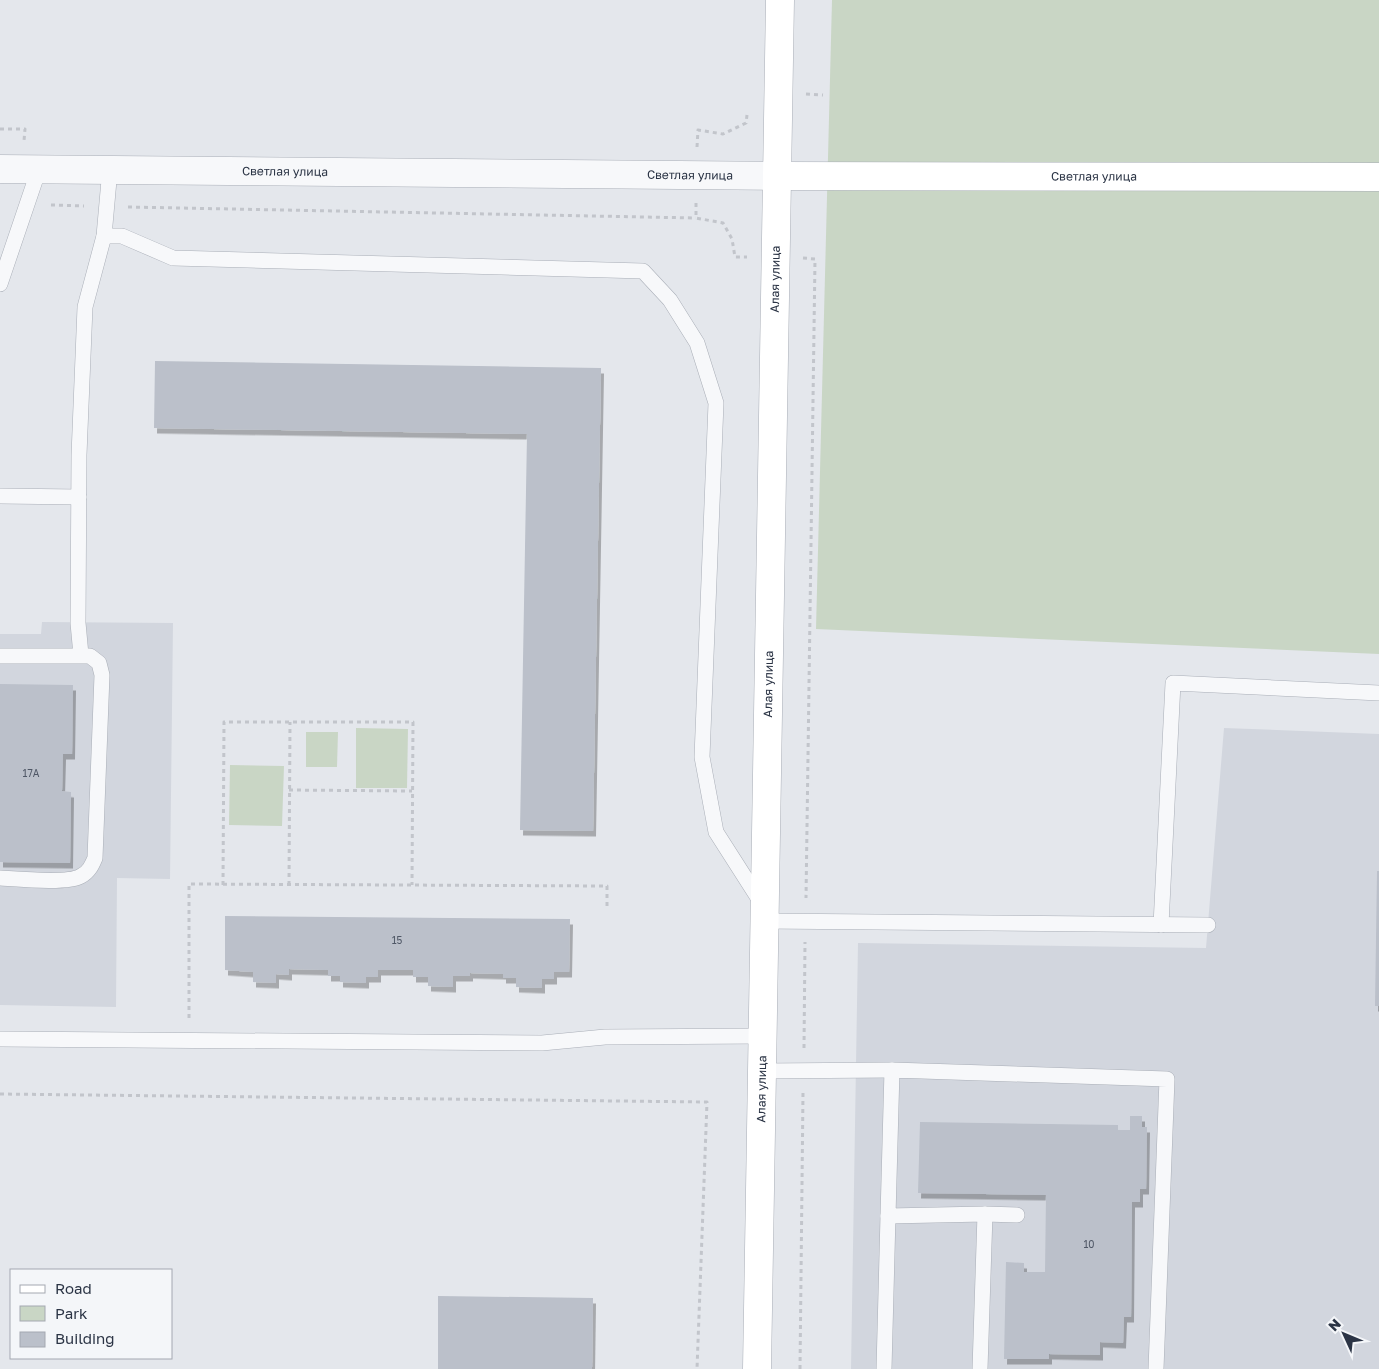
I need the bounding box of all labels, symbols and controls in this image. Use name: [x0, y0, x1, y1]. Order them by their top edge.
street label: Светлая улица: [242, 163, 328, 179]
street label: Светлая улица: [647, 167, 733, 183]
street label: Светлая улица: [1051, 168, 1137, 184]
street label: Алая улица: [767, 245, 783, 313]
street label: Алая улица: [760, 650, 776, 718]
house number: 17А: [23, 767, 40, 779]
house number: 15: [392, 934, 403, 946]
street label: Алая улица: [753, 1055, 769, 1123]
house number: 10: [1083, 1238, 1095, 1250]
legend: [10, 1269, 172, 1359]
text: Road: [55, 1279, 92, 1297]
text: Park: [55, 1304, 88, 1322]
north arrow: [1319, 1309, 1369, 1359]
text: N: [1324, 1315, 1344, 1334]
text: Building: [55, 1329, 115, 1347]

